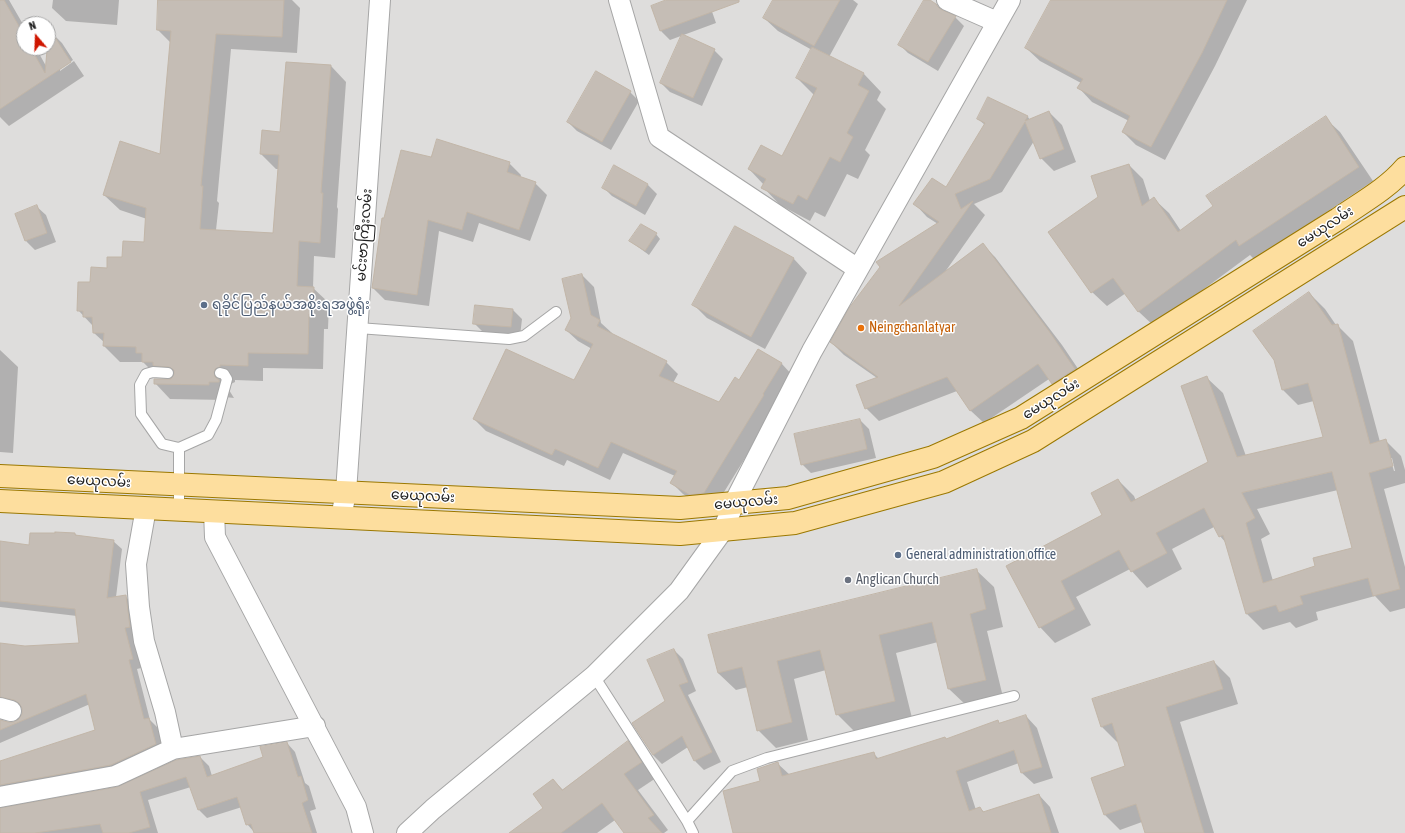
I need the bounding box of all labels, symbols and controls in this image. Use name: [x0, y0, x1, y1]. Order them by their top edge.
north arrow: [16, 16, 56, 56]
text: N: [27, 19, 37, 32]
street label: မင်းဗာကြီးလမ်း: [352, 188, 376, 282]
street label: မေယုလမ်း: [1294, 203, 1356, 251]
place label: ရခိုင်ပြည်နယ်အစိုးရအဖွဲ့ရုံး: [212, 297, 370, 313]
marker: ရခိုင်ပြည်နယ်အစိုးရအဖွဲ့ရုံး: [199, 300, 209, 310]
place label: Neingchanlatyar: [869, 320, 955, 336]
marker: Neingchanlatyar: [856, 323, 866, 333]
street label: မေယုလမ်း: [1019, 375, 1083, 423]
street label: မေယုလမ်း: [67, 471, 131, 491]
street label: မေယုလမ်း: [391, 486, 455, 506]
street label: မေယုလမ်း: [713, 491, 779, 513]
place label: General administration office: [906, 547, 1056, 563]
marker: General administration office: [893, 550, 903, 560]
place label: Anglican Church: [856, 572, 939, 588]
marker: Anglican Church: [843, 575, 853, 585]

